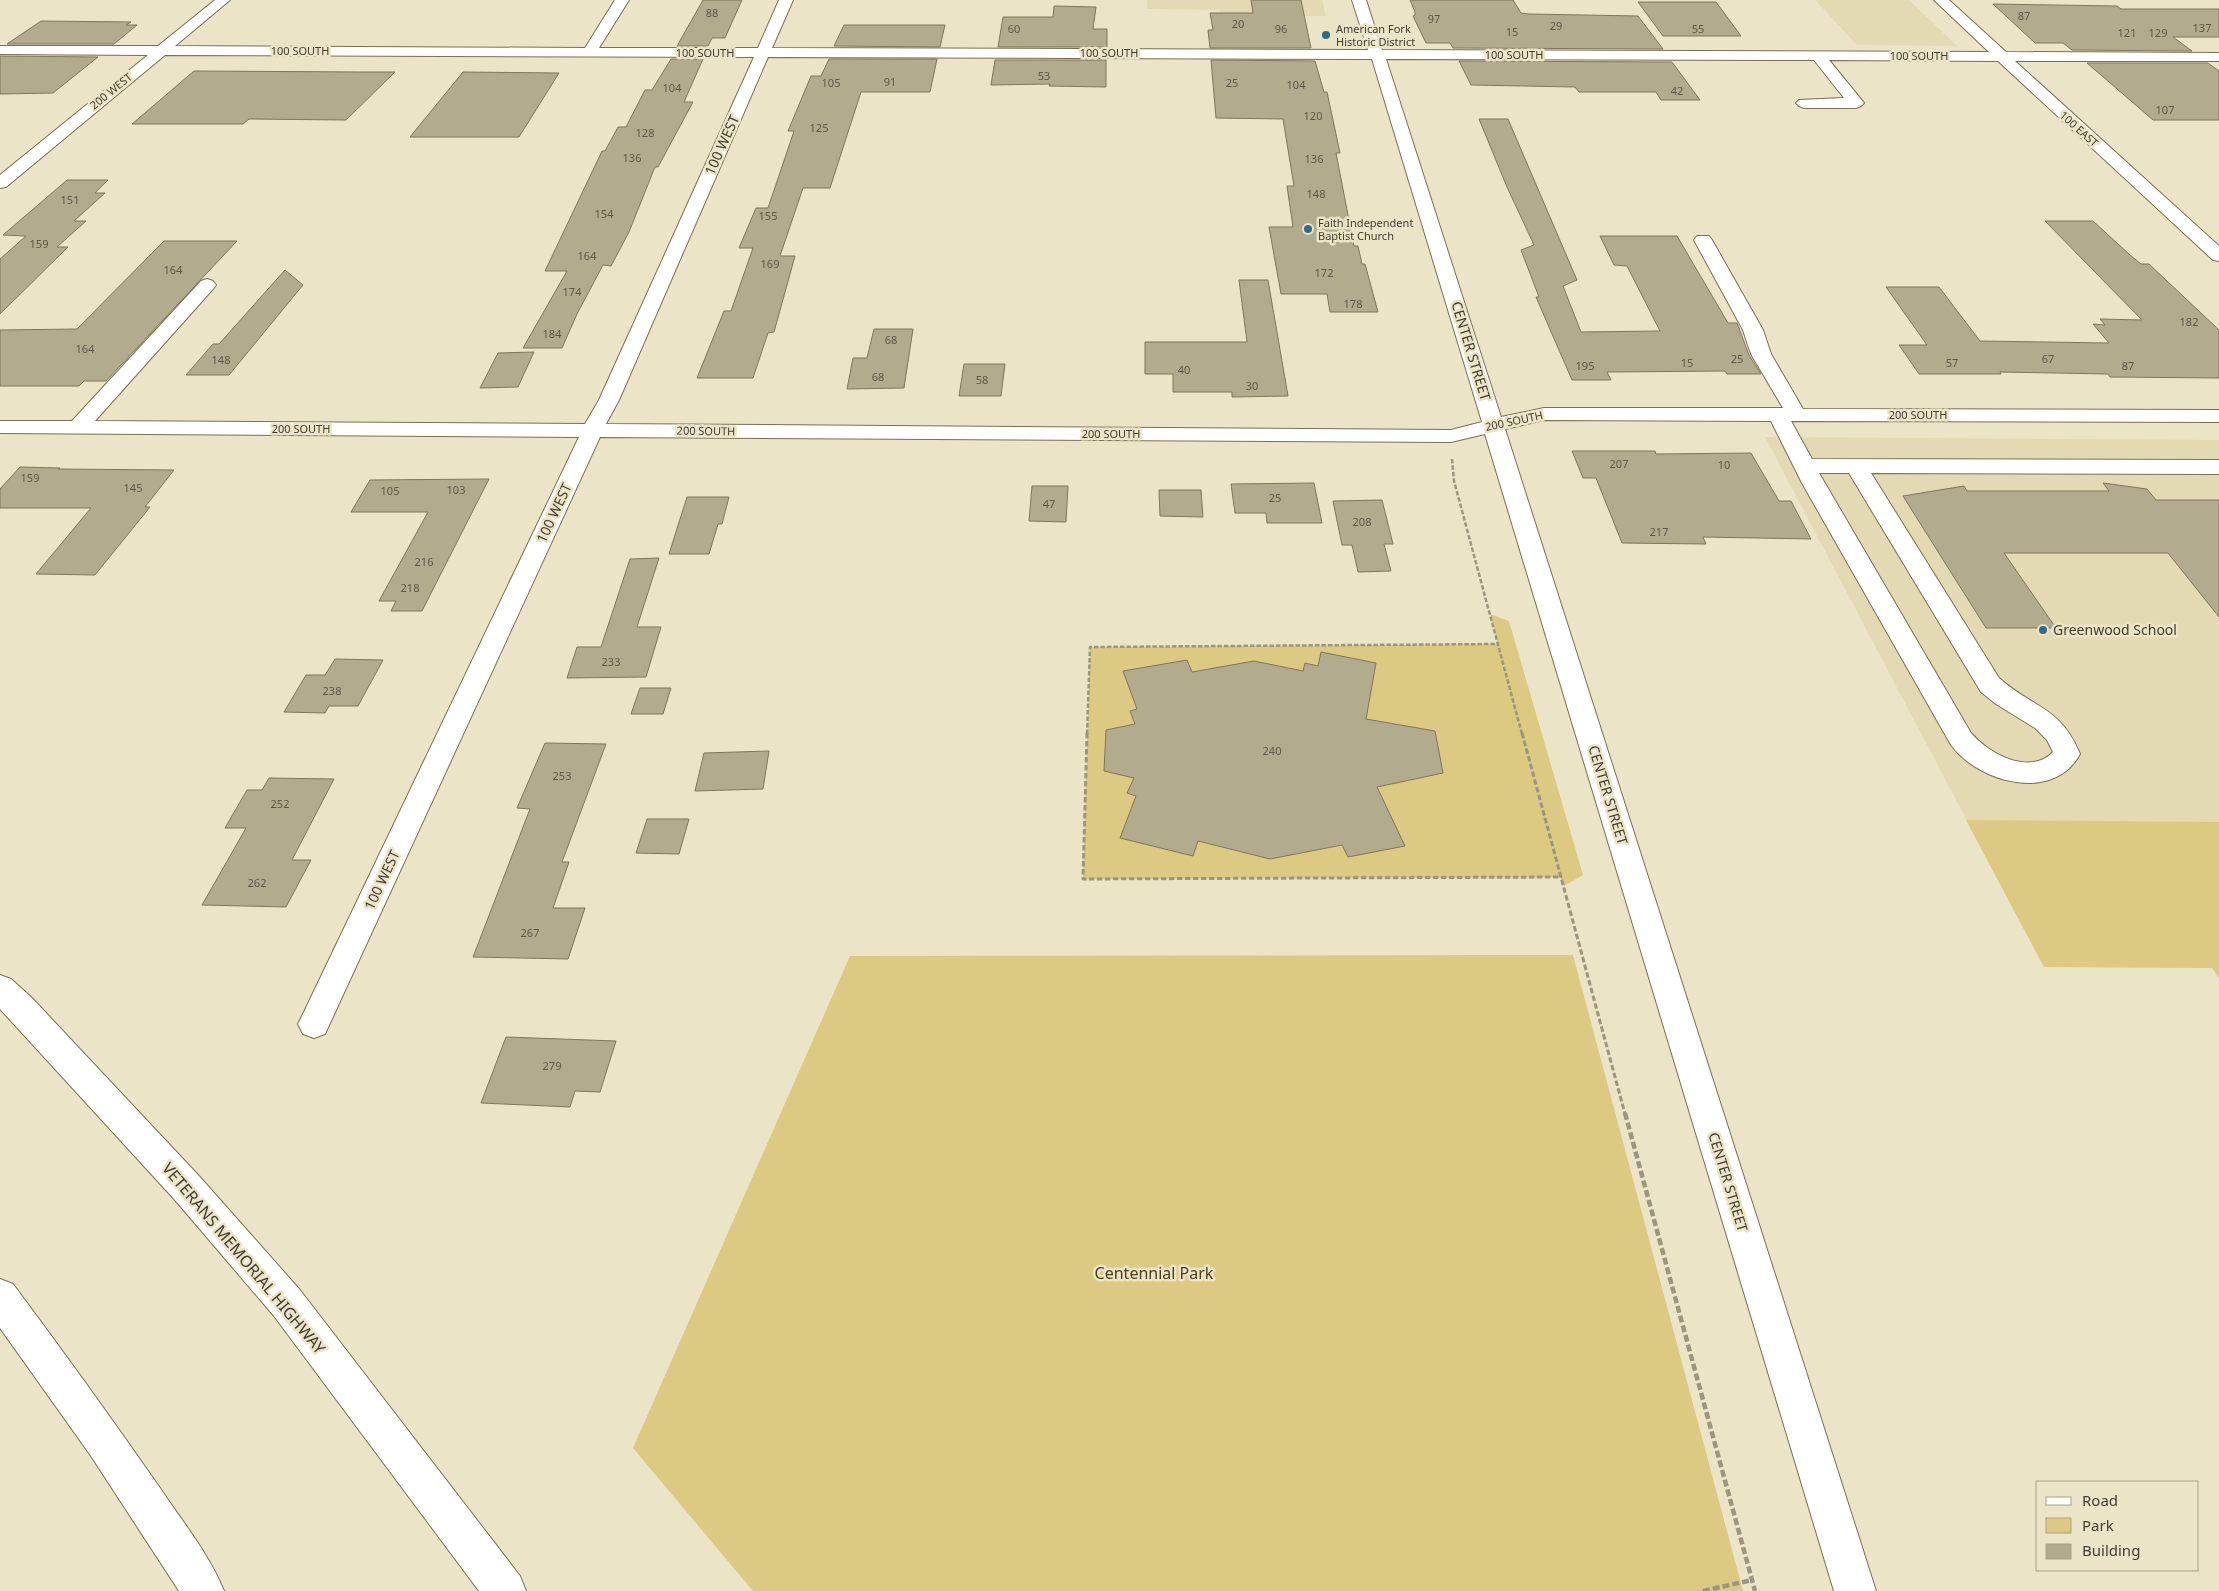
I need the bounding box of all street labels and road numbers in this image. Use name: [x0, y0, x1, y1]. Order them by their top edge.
street label: 100 SOUTH: [271, 43, 329, 58]
street label: 100 SOUTH: [676, 45, 734, 60]
street label: 100 SOUTH: [1080, 45, 1138, 60]
street label: 100 SOUTH: [1485, 47, 1543, 62]
street label: 100 SOUTH: [1890, 48, 1948, 63]
street label: 200 WEST: [86, 69, 135, 112]
street label: 100 EAST: [2057, 107, 2102, 150]
street label: 100 WEST: [700, 112, 743, 178]
street label: CENTER STREET: [1447, 299, 1496, 403]
street label: 200 SOUTH: [1484, 407, 1544, 434]
street label: 200 SOUTH: [1889, 407, 1947, 422]
street label: 200 SOUTH: [272, 421, 330, 436]
street label: 200 SOUTH: [677, 422, 735, 439]
street label: 200 SOUTH: [1082, 426, 1140, 441]
street label: 100 WEST: [531, 480, 576, 546]
street label: CENTER STREET: [1584, 743, 1633, 847]
street label: 100 WEST: [359, 847, 404, 913]
street label: CENTER STREET: [1704, 1130, 1753, 1234]
street label: VETERANS MEMORIAL HIGHWAY: [157, 1158, 331, 1359]

